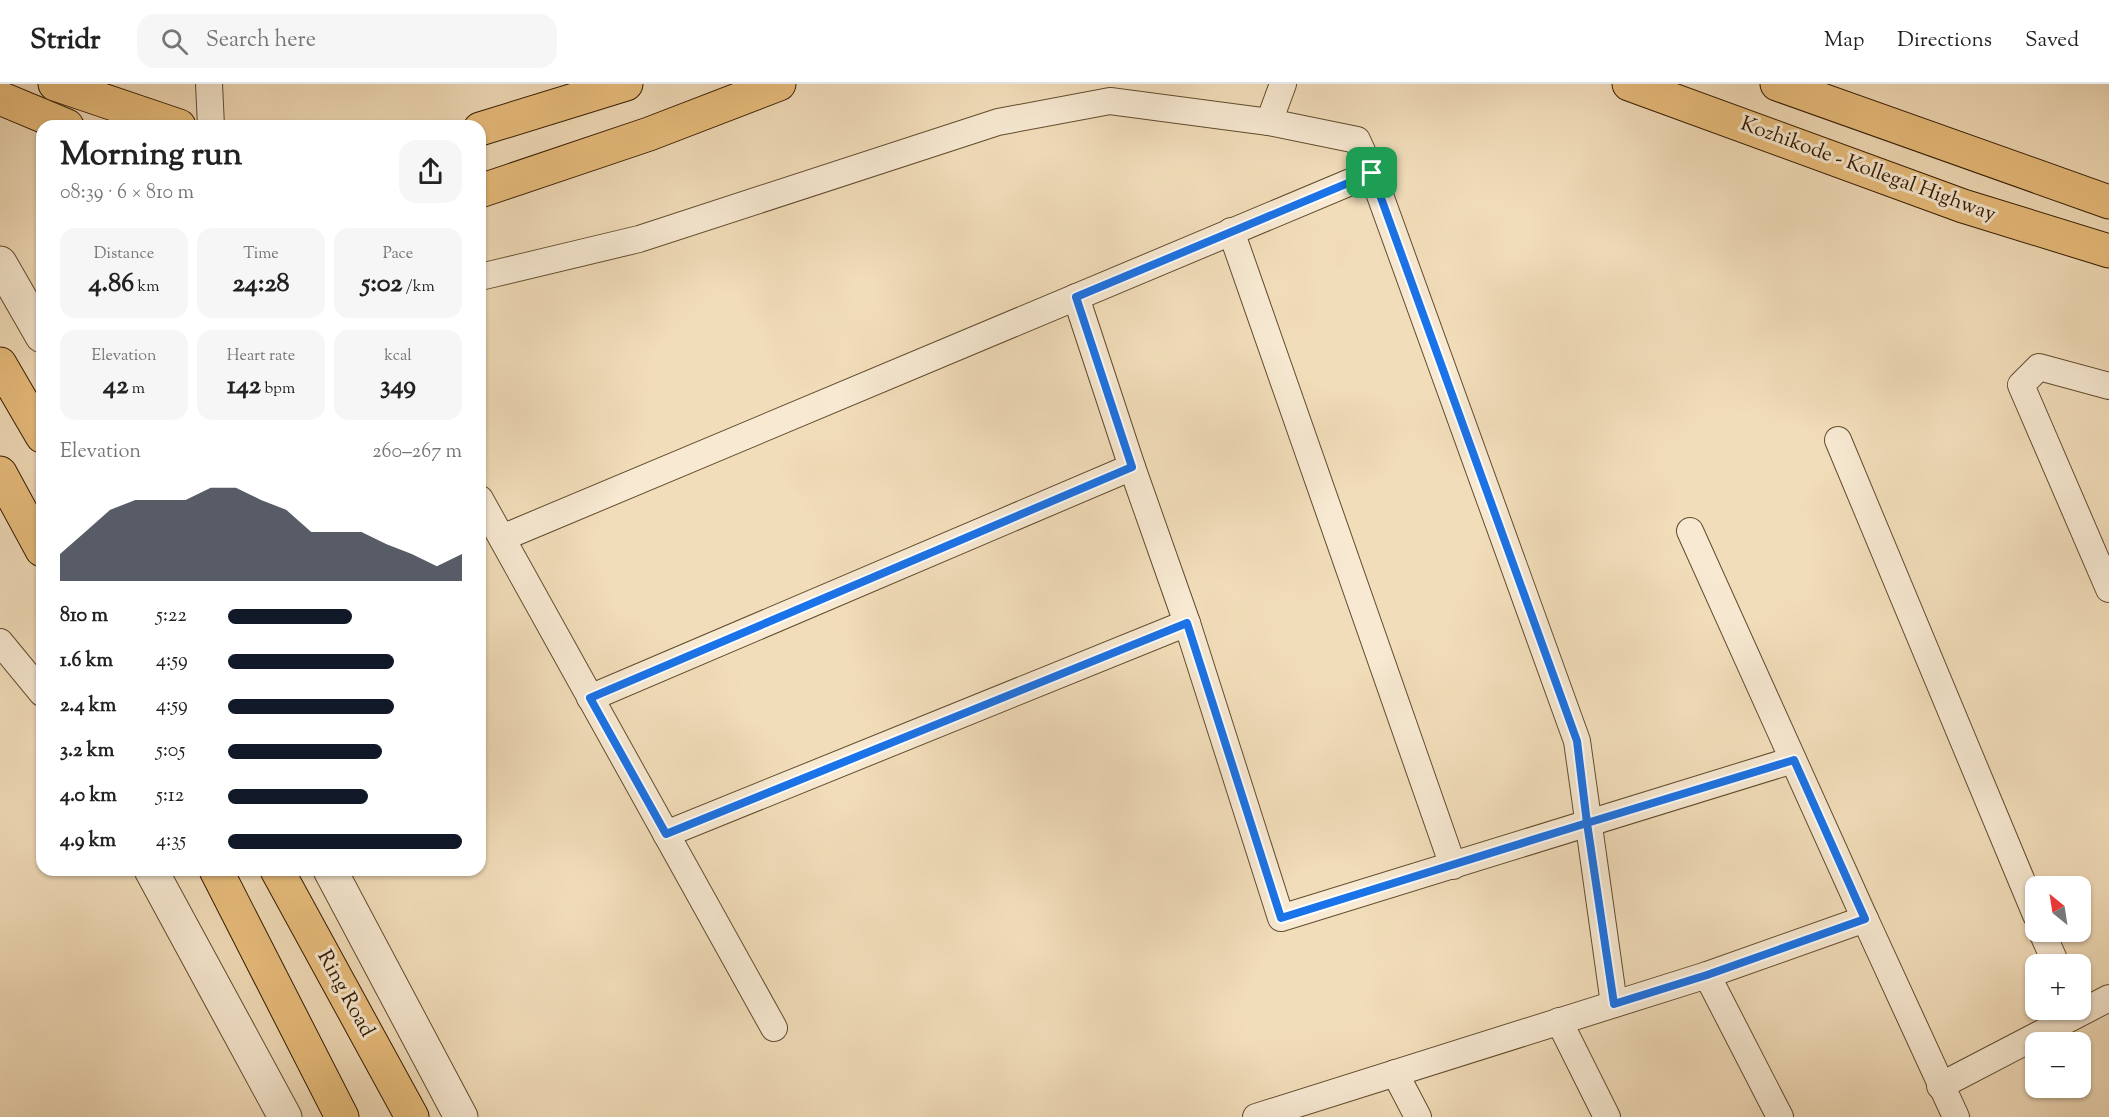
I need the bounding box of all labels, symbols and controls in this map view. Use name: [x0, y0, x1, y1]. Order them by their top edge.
search box: [137, 14, 557, 68]
text: Stridr: [30, 21, 101, 61]
icon: search: [158, 25, 191, 58]
text: Search here: [206, 25, 316, 57]
text: Map: [1824, 26, 1864, 56]
text: Directions: [1897, 26, 1992, 56]
text: Saved: [2025, 26, 2079, 56]
street label: Kozhikode - Kollegal Highway: [1736, 110, 2000, 230]
text: Morning run: [60, 132, 242, 180]
button: share: [399, 140, 462, 203]
pin: [1346, 147, 1397, 198]
icon: arrive: [1355, 156, 1388, 189]
text: 08:39 · 6 × 810 m: [60, 179, 194, 208]
text: Distance: [94, 243, 154, 266]
text: Time: [243, 243, 279, 266]
text: Pace: [383, 243, 413, 266]
text: 4.86: [89, 266, 134, 303]
text: 24:28: [232, 266, 290, 303]
text: 5:02: [361, 266, 402, 303]
text: km: [134, 276, 159, 299]
text: /km: [402, 276, 435, 299]
text: Elevation: [92, 345, 156, 368]
text: Heart rate: [227, 345, 295, 368]
text: kcal: [384, 345, 412, 368]
text: 42: [103, 368, 128, 405]
text: 142: [227, 368, 261, 405]
text: 349: [380, 368, 416, 405]
text: m: [128, 378, 145, 401]
text: bpm: [261, 378, 295, 401]
text: Elevation: [60, 438, 141, 467]
text: 260–267 m: [372, 438, 462, 467]
text: 810 m: [60, 602, 108, 631]
text: 5:22: [156, 602, 187, 631]
text: 1.6 km: [60, 647, 113, 676]
text: 4:59: [156, 647, 188, 676]
text: 2.4 km: [60, 692, 116, 721]
text: 4:59: [156, 692, 188, 721]
text: 3.2 km: [60, 737, 114, 766]
text: 5:05: [156, 737, 185, 766]
text: 4.0 km: [60, 782, 117, 811]
text: 5:12: [156, 782, 184, 811]
text: 4.9 km: [60, 827, 116, 856]
text: 4:35: [156, 827, 186, 856]
north arrow: [2025, 876, 2091, 942]
map controls: [2025, 876, 2091, 1098]
street label: Ring Road: [309, 945, 381, 1043]
button: +: [2025, 954, 2091, 1020]
button: −: [2025, 1032, 2091, 1098]

